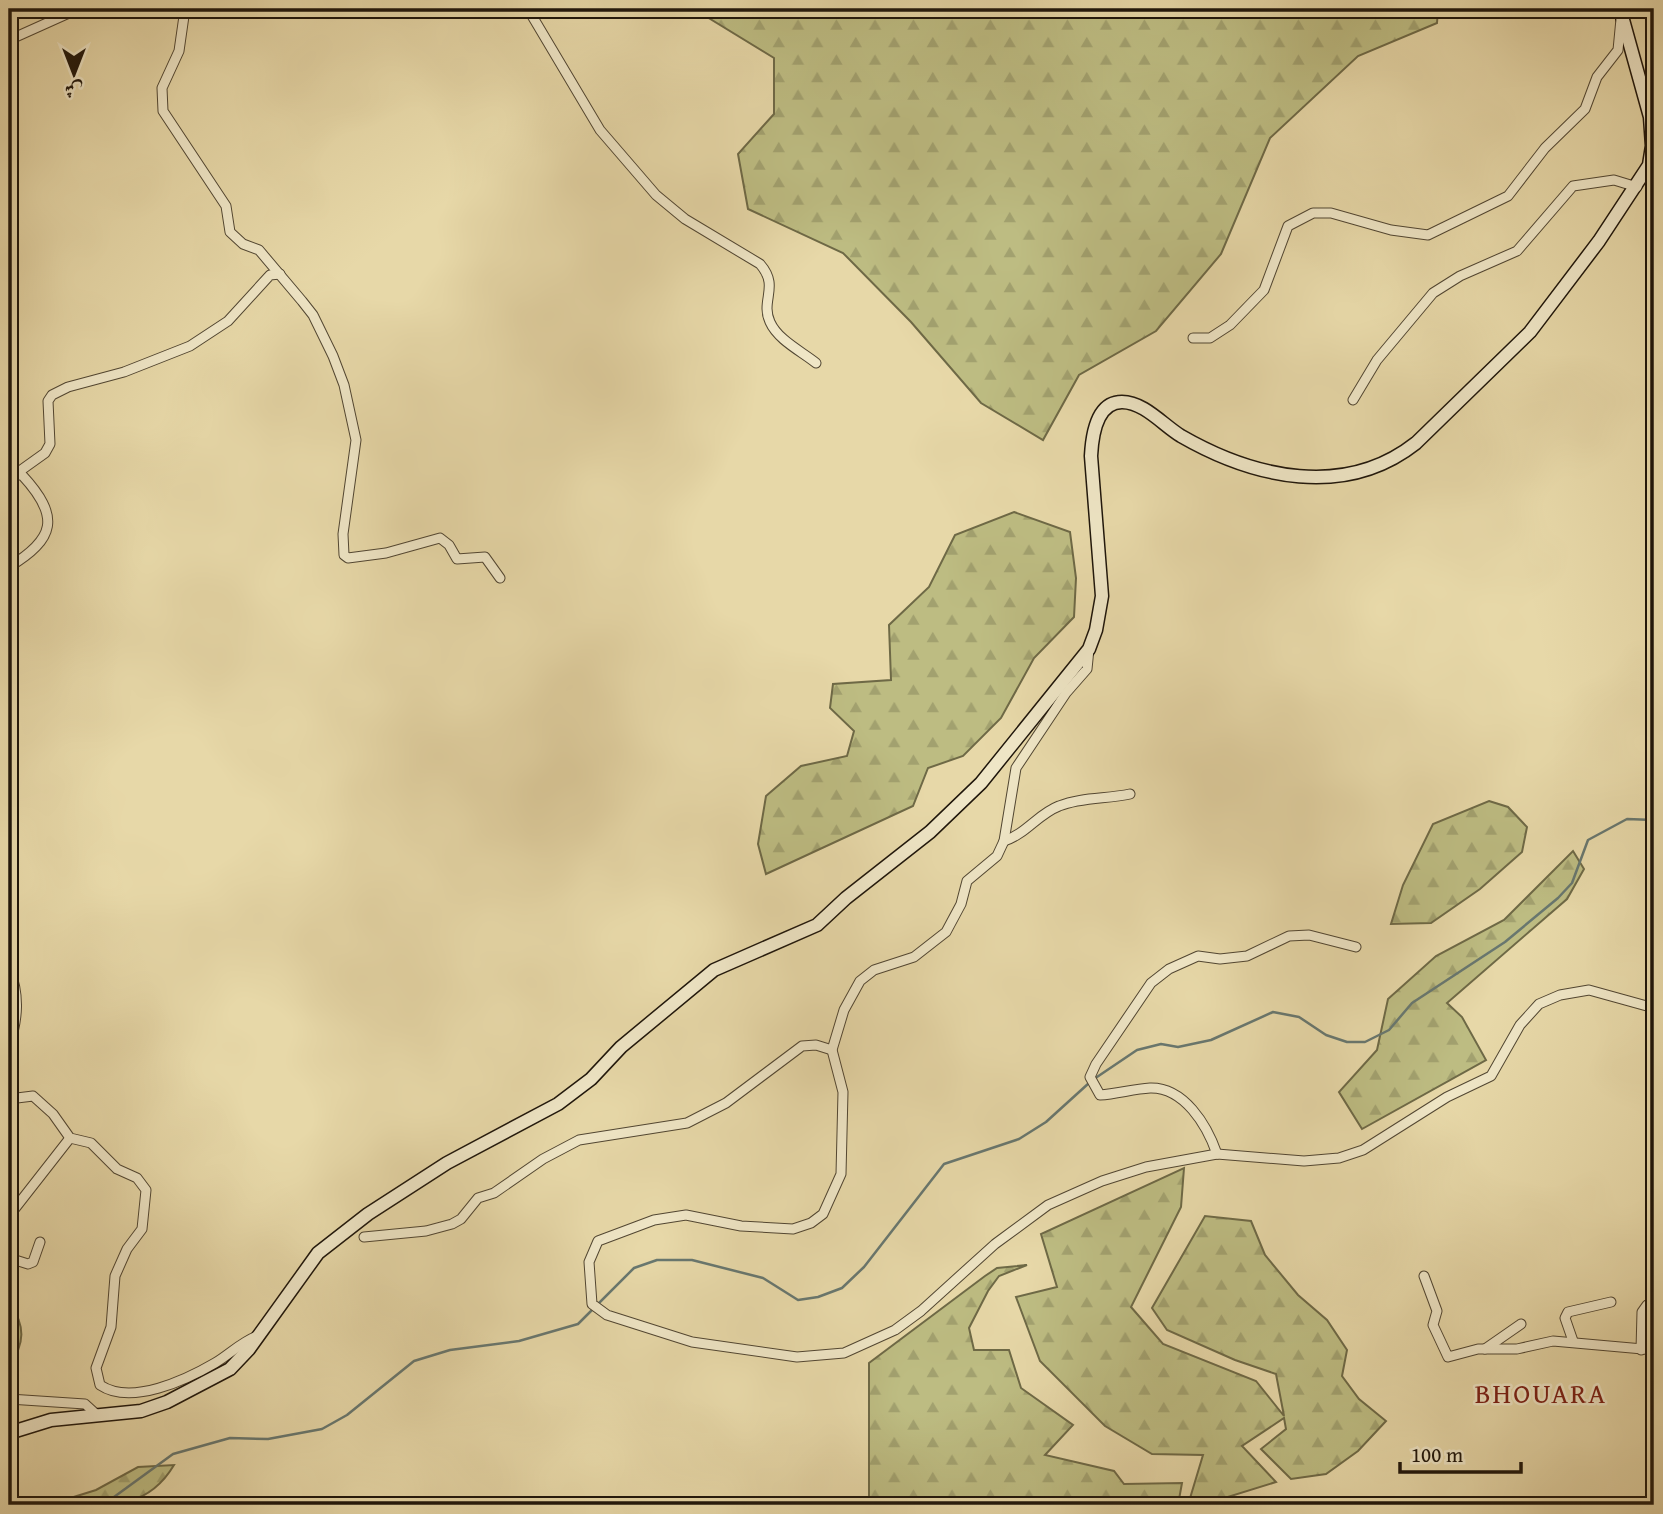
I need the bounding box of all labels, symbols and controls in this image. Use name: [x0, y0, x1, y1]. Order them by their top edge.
north arrow: [38, 38, 108, 108]
text: ش: [65, 77, 83, 105]
district label: BHOUARA: [1475, 1372, 1607, 1413]
scale bar: [1400, 1430, 1521, 1474]
text: 100 m: [1411, 1439, 1463, 1470]

